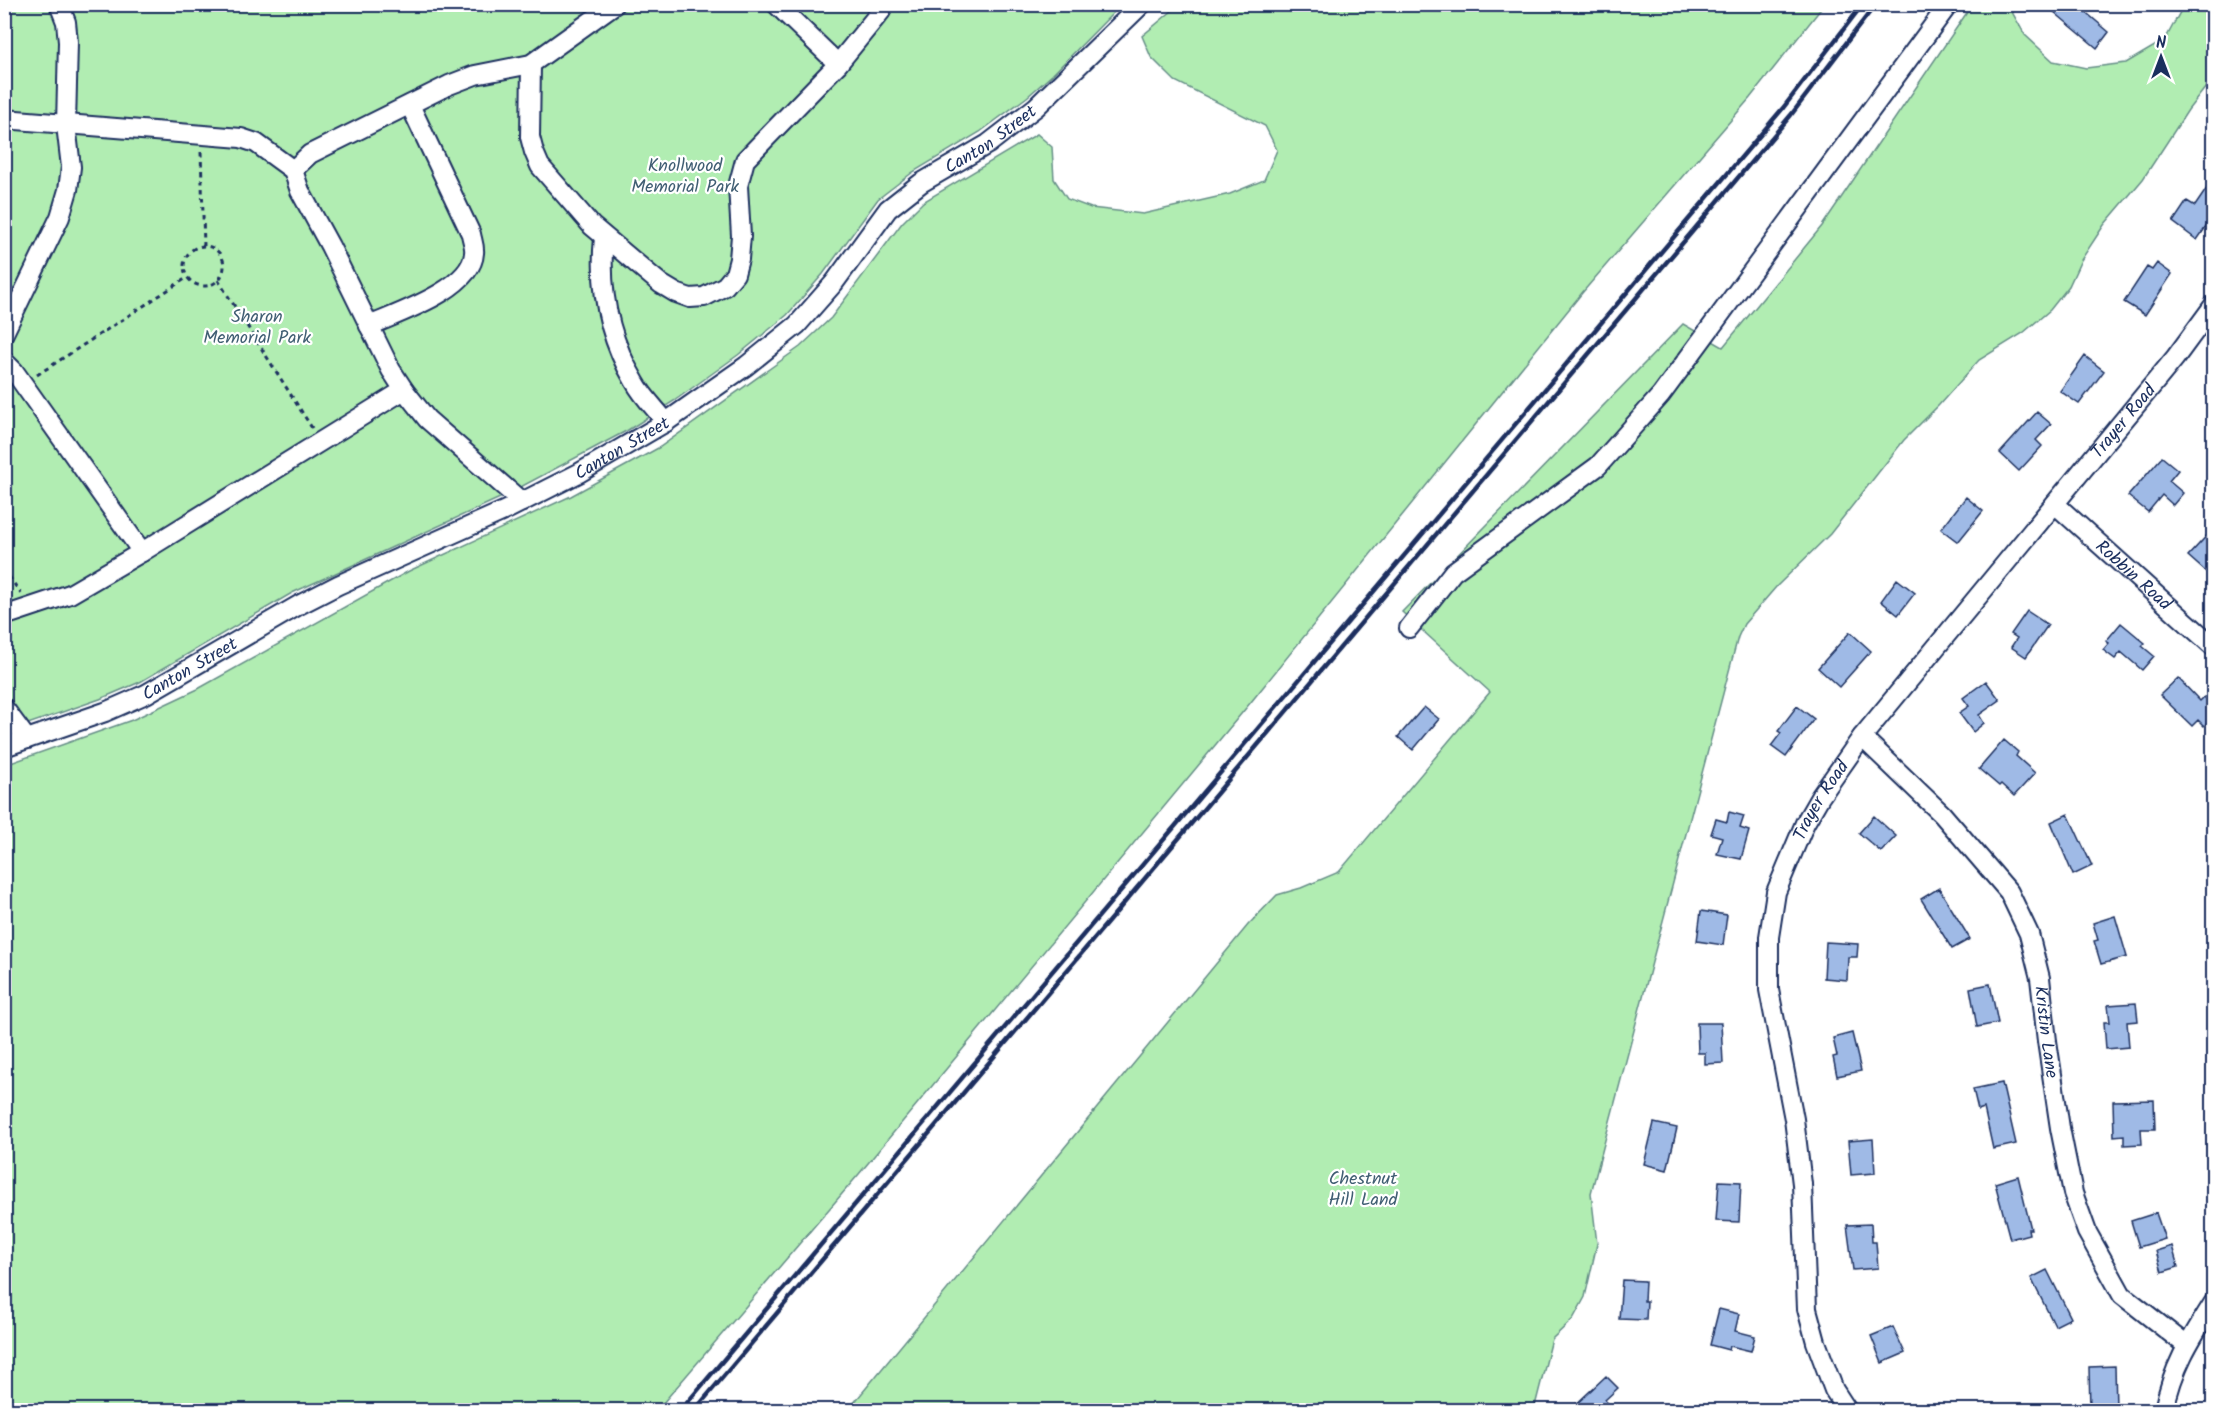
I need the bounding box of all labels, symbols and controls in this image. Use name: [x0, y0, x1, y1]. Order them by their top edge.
north arrow: [2131, 27, 2191, 87]
text: N: [2156, 31, 2166, 56]
street label: Canton Street: [939, 98, 1044, 182]
park label: Knollwood Memorial Park: [631, 152, 739, 202]
park label: Sharon Memorial Park: [203, 303, 311, 353]
street label: Trayer Road: [2084, 377, 2165, 466]
street label: Canton Street: [569, 409, 677, 489]
street label: Robbin Road: [2088, 534, 2179, 619]
street label: Canton Street: [137, 630, 244, 709]
street label: Trayer Road: [1786, 754, 1858, 845]
street label: Kristin Lane: [2025, 984, 2065, 1080]
park label: Chestnut Hill Land: [1328, 1165, 1399, 1215]

